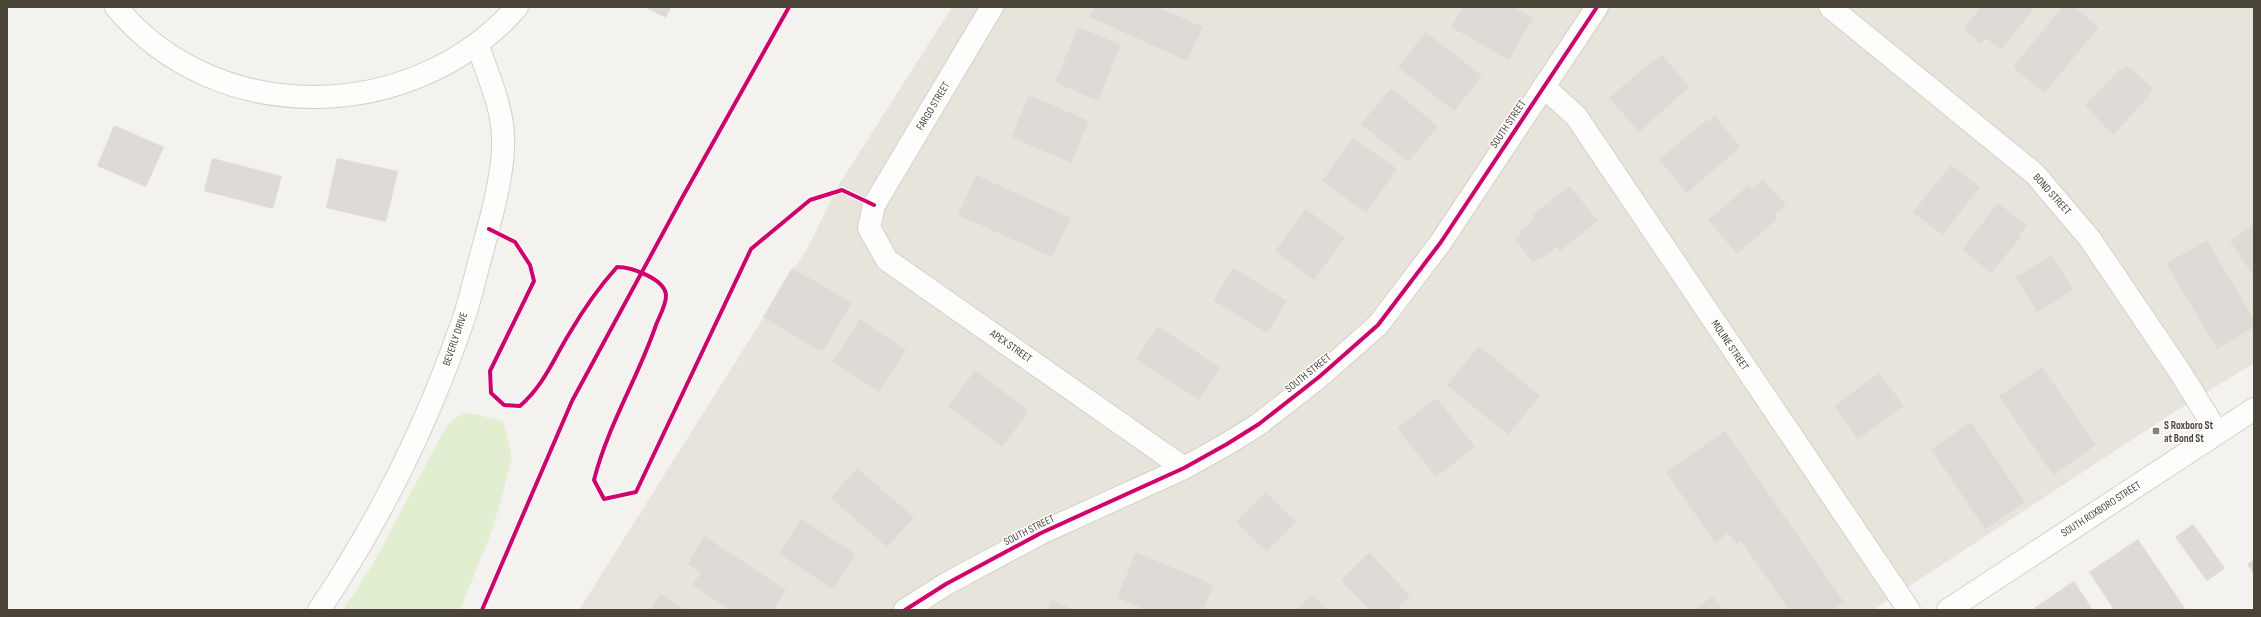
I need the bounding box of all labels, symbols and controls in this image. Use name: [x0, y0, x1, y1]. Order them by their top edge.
street label: FARGO STREET: [913, 79, 953, 133]
street label: SOUTH STREET: [1487, 97, 1529, 150]
street label: BOND STREET: [2030, 171, 2074, 218]
street label: BEVERLY DRIVE: [440, 310, 470, 368]
street label: MOLINE STREET: [1708, 317, 1752, 373]
street label: APEX STREET: [987, 326, 1035, 365]
street label: SOUTH STREET: [1283, 350, 1334, 395]
place label: S Roxboro St at Bond St: [2164, 419, 2214, 445]
marker: S Roxboro St at Bond St: [2151, 426, 2161, 436]
street label: SOUTH ROXBORO STREET: [2059, 478, 2144, 540]
street label: SOUTH STREET: [1002, 511, 1057, 548]

